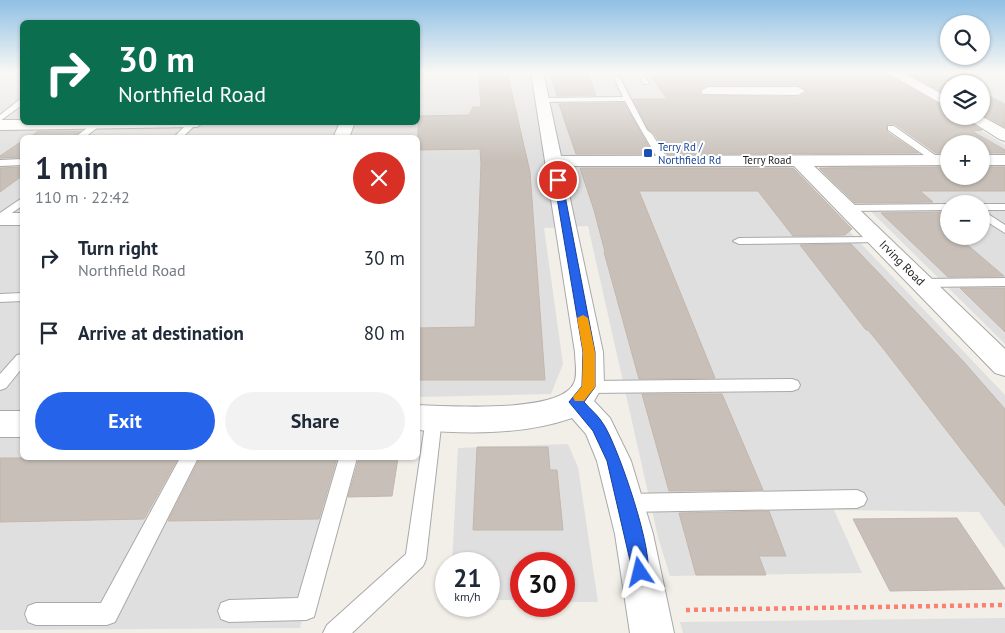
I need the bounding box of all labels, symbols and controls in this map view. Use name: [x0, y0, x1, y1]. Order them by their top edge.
map controls: [940, 15, 990, 245]
button: search: [940, 15, 990, 65]
text: 30 m: [118, 36, 195, 82]
icon: right: [35, 40, 100, 105]
button: layers: [940, 75, 990, 125]
text: Northfield Road: [118, 80, 266, 108]
button: +: [940, 135, 990, 185]
place label: Terry Rd / Northfield Rd: [658, 140, 721, 167]
marker: Terry Rd / Northfield Rd: [642, 147, 654, 159]
text: 1 min: [35, 148, 108, 187]
button: close: [353, 152, 405, 204]
street label: Terry Road: [743, 153, 791, 167]
pin: [537, 159, 579, 201]
icon: arrive: [544, 166, 572, 194]
text: 110 m · 22:42: [35, 187, 130, 207]
button: −: [940, 195, 990, 245]
text: Turn right: [78, 236, 158, 260]
street label: Irving Road: [876, 237, 928, 289]
icon: right: [35, 244, 63, 272]
text: 30 m: [364, 246, 405, 270]
text: Northfield Road: [78, 260, 186, 280]
icon: arrive: [35, 319, 63, 347]
text: Arrive at destination: [78, 321, 244, 345]
text: 80 m: [364, 321, 405, 345]
button: Exit: [35, 392, 215, 450]
button: Share: [225, 392, 405, 450]
position arrow: [613, 545, 665, 597]
speed limit sign: 30: [510, 552, 575, 617]
text: 21: [453, 562, 482, 594]
text: km/h: [454, 589, 481, 604]

